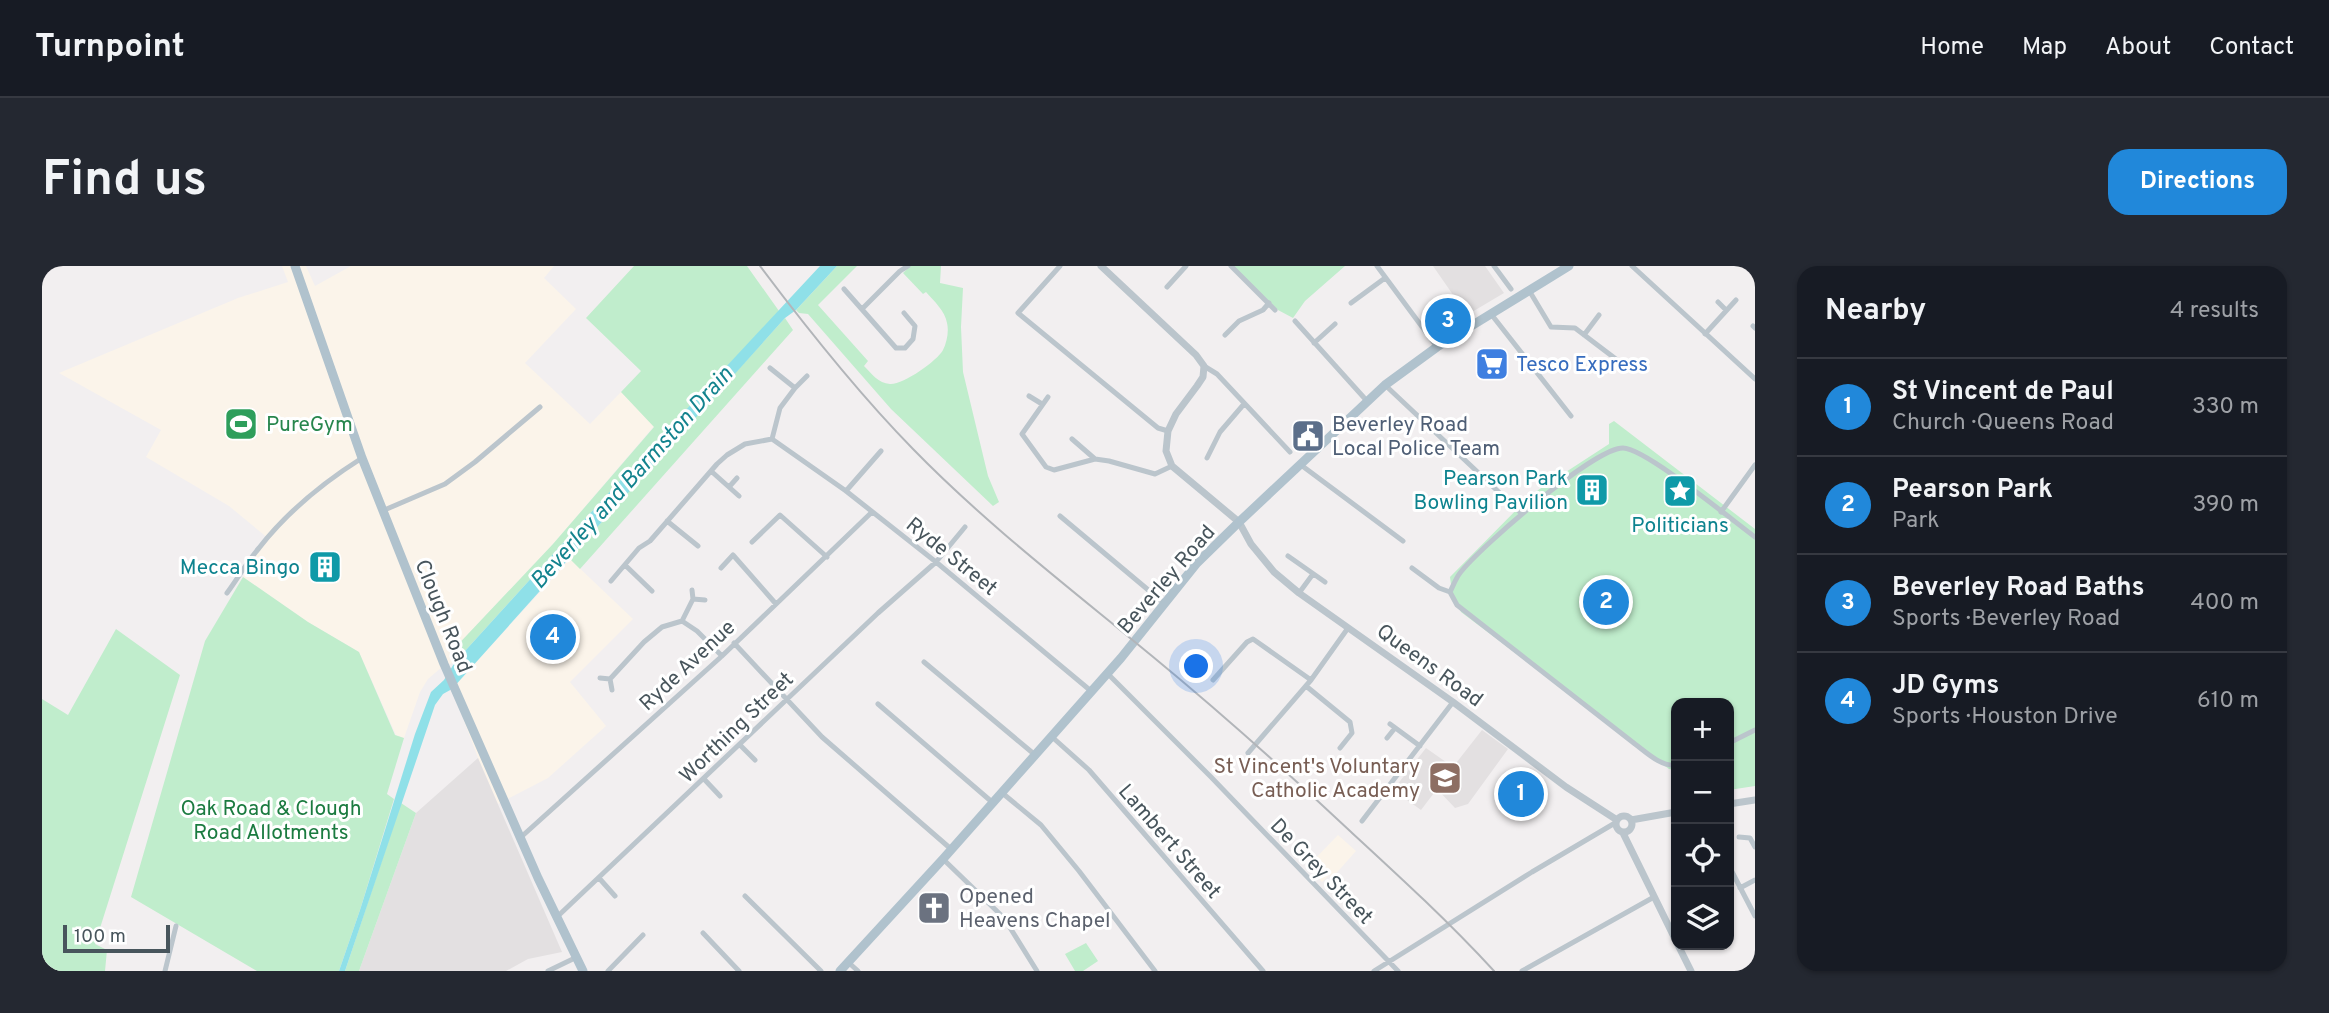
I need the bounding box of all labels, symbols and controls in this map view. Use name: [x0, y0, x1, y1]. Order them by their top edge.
text: Turnpoint: [35, 27, 185, 69]
text: Home: [1920, 33, 1984, 63]
text: Map: [2022, 33, 2067, 63]
text: About: [2105, 33, 2171, 63]
text: Contact: [2209, 33, 2294, 63]
button: Directions: [2108, 149, 2287, 215]
text: Find us: [42, 151, 207, 213]
text: Nearby: [1825, 293, 1926, 330]
pin: 3: [1425, 295, 1471, 347]
text: 4 results: [2170, 297, 2259, 326]
supermarket icon: Tesco Express: [1473, 345, 1511, 383]
place label: Tesco Express: [1516, 352, 1648, 379]
water label: Beverley and Barmston Drain: [525, 361, 741, 596]
text: St Vincent de Paul: [1892, 376, 2114, 409]
text: 1: [1843, 393, 1853, 422]
text: 330 m: [2192, 393, 2259, 422]
sports icon: PureGym: [222, 405, 260, 443]
text: Church · Queens Road: [1892, 409, 2114, 438]
place label: PureGym: [266, 412, 353, 439]
place label: Beverley Road Local Police Team: [1332, 412, 1500, 463]
public building icon: Beverley Road Local Police Team: [1289, 417, 1327, 455]
place label: Pearson Park Bowling Pavilion: [1414, 466, 1568, 517]
building icon: Pearson Park Bowling Pavilion: [1573, 471, 1611, 509]
place icon: Politicians: [1661, 472, 1699, 510]
text: Pearson Park: [1892, 474, 2053, 507]
text: 2: [1841, 491, 1855, 520]
text: 390 m: [2192, 491, 2259, 520]
text: Park: [1892, 507, 1939, 536]
street label: Ryde Street: [900, 512, 1002, 602]
place label: Politicians: [1631, 513, 1729, 540]
street label: Beverley Road: [1112, 520, 1222, 640]
building icon: Mecca Bingo: [306, 548, 344, 586]
place label: Mecca Bingo: [180, 555, 300, 582]
street label: Clough Road: [408, 556, 478, 677]
text: Beverley Road Baths: [1892, 572, 2145, 605]
pin: 2: [1583, 576, 1629, 628]
text: 3: [1841, 589, 1855, 618]
text: 400 m: [2190, 589, 2259, 618]
text: Sports · Beverley Road: [1892, 605, 2120, 634]
pin: 4: [530, 611, 576, 663]
street label: Ryde Avenue: [634, 615, 742, 718]
street label: Queens Road: [1370, 618, 1488, 714]
your location: [1179, 649, 1213, 683]
street label: Worthing Street: [674, 667, 800, 789]
text: JD Gyms: [1892, 670, 1999, 703]
text: 4: [1841, 687, 1855, 716]
text: 610 m: [2197, 687, 2259, 716]
map controls: [1671, 698, 1734, 950]
button: +: [1671, 698, 1734, 761]
text: Sports · Houston Drive: [1892, 703, 2118, 732]
place label: St Vincent's Voluntary Catholic Academy: [1213, 754, 1420, 805]
school or university icon: St Vincent's Voluntary Catholic Academy: [1426, 759, 1464, 797]
button: −: [1671, 761, 1734, 824]
pin: 1: [1498, 768, 1544, 820]
street label: Lambert Street: [1112, 779, 1226, 905]
park label: Oak Road & Clough Road Allotments: [181, 796, 361, 847]
street label: De Grey Street: [1264, 813, 1378, 931]
button: locate: [1671, 824, 1734, 887]
place label: Opened Heavens Chapel: [959, 884, 1111, 935]
button: layers: [1671, 887, 1734, 950]
church icon: Opened Heavens Chapel: [915, 889, 953, 927]
scale bar: [63, 922, 170, 954]
text: 100 m: [74, 925, 126, 949]

